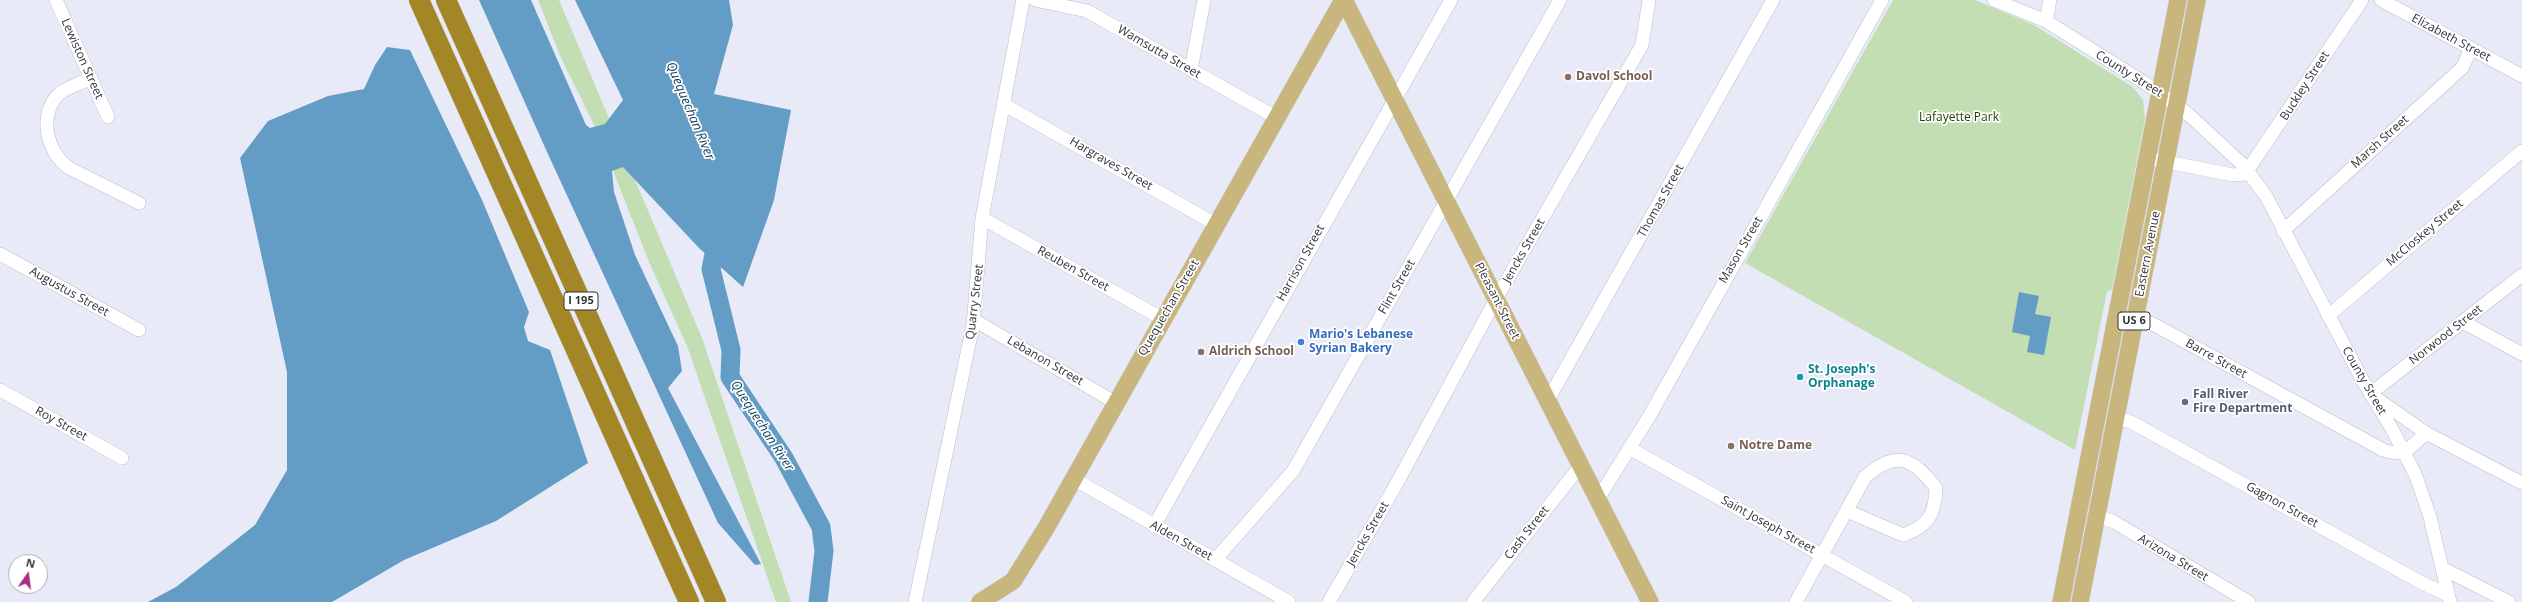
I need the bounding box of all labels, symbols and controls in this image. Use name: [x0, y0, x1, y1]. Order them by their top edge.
street label: Elizabeth Street: [2409, 11, 2493, 65]
street label: Lewiston Street: [58, 17, 106, 101]
street label: Wamsutta Street: [1115, 22, 1203, 82]
street label: County Street: [2093, 48, 2165, 100]
street label: Buckley Street: [2277, 49, 2333, 123]
water label: Quequechan River: [662, 60, 718, 162]
place label: Davol School: [1576, 70, 1652, 84]
marker: Davol School: [1563, 72, 1573, 82]
park label: Lafayette Park: [1919, 111, 1999, 125]
street label: Marsh Street: [2348, 113, 2412, 171]
street label: Hargraves Street: [1067, 134, 1155, 194]
street label: Thomas Street: [1635, 162, 1687, 240]
street label: McCloskey Street: [2384, 197, 2466, 269]
street label: Eastern Avenue: [2133, 210, 2163, 298]
street label: Mason Street: [1716, 214, 1766, 286]
street label: Jencks Street: [1500, 216, 1548, 286]
street label: Harrison Street: [1274, 222, 1328, 304]
street label: Reuben Street: [1035, 243, 1111, 295]
street label: Quequechan Street: [1136, 257, 1202, 359]
street label: Flint Street: [1376, 257, 1418, 317]
street label: Pleasant Street: [1471, 260, 1523, 342]
street label: Quarry Street: [963, 263, 987, 341]
street label: Augustus Street: [27, 264, 111, 320]
road number: I 195: [564, 292, 598, 310]
street label: Norwood Street: [2407, 302, 2485, 368]
road number: US 6: [2118, 312, 2150, 330]
place label: Mario's Lebanese Syrian Bakery: [1309, 328, 1413, 356]
street label: Lebanon Street: [1004, 333, 1086, 389]
street label: Barre Street: [2183, 336, 2249, 382]
marker: Mario's Lebanese Syrian Bakery: [1296, 337, 1306, 347]
street label: County Street: [2339, 344, 2389, 418]
place label: Aldrich School: [1209, 345, 1294, 359]
marker: Aldrich School: [1196, 347, 1206, 357]
place label: St. Joseph's Orphanage: [1808, 363, 1875, 391]
marker: St. Joseph's Orphanage: [1795, 372, 1805, 382]
water label: Quequechan River: [727, 378, 797, 474]
place label: Fall River Fire Department: [2193, 388, 2292, 416]
marker: Fall River Fire Department: [2180, 397, 2190, 407]
street label: Roy Street: [32, 404, 90, 444]
place label: Notre Dame: [1739, 439, 1812, 453]
marker: Notre Dame: [1726, 441, 1736, 451]
street label: Gagnon Street: [2243, 479, 2321, 531]
street label: Saint Joseph Street: [1718, 493, 1818, 557]
street label: Jencks Street: [1344, 499, 1392, 569]
street label: Cash Street: [1502, 503, 1552, 563]
street label: Alden Street: [1147, 518, 1215, 564]
street label: Arizona Street: [2135, 531, 2211, 585]
north arrow: [8, 554, 48, 594]
text: N: [25, 554, 37, 571]

